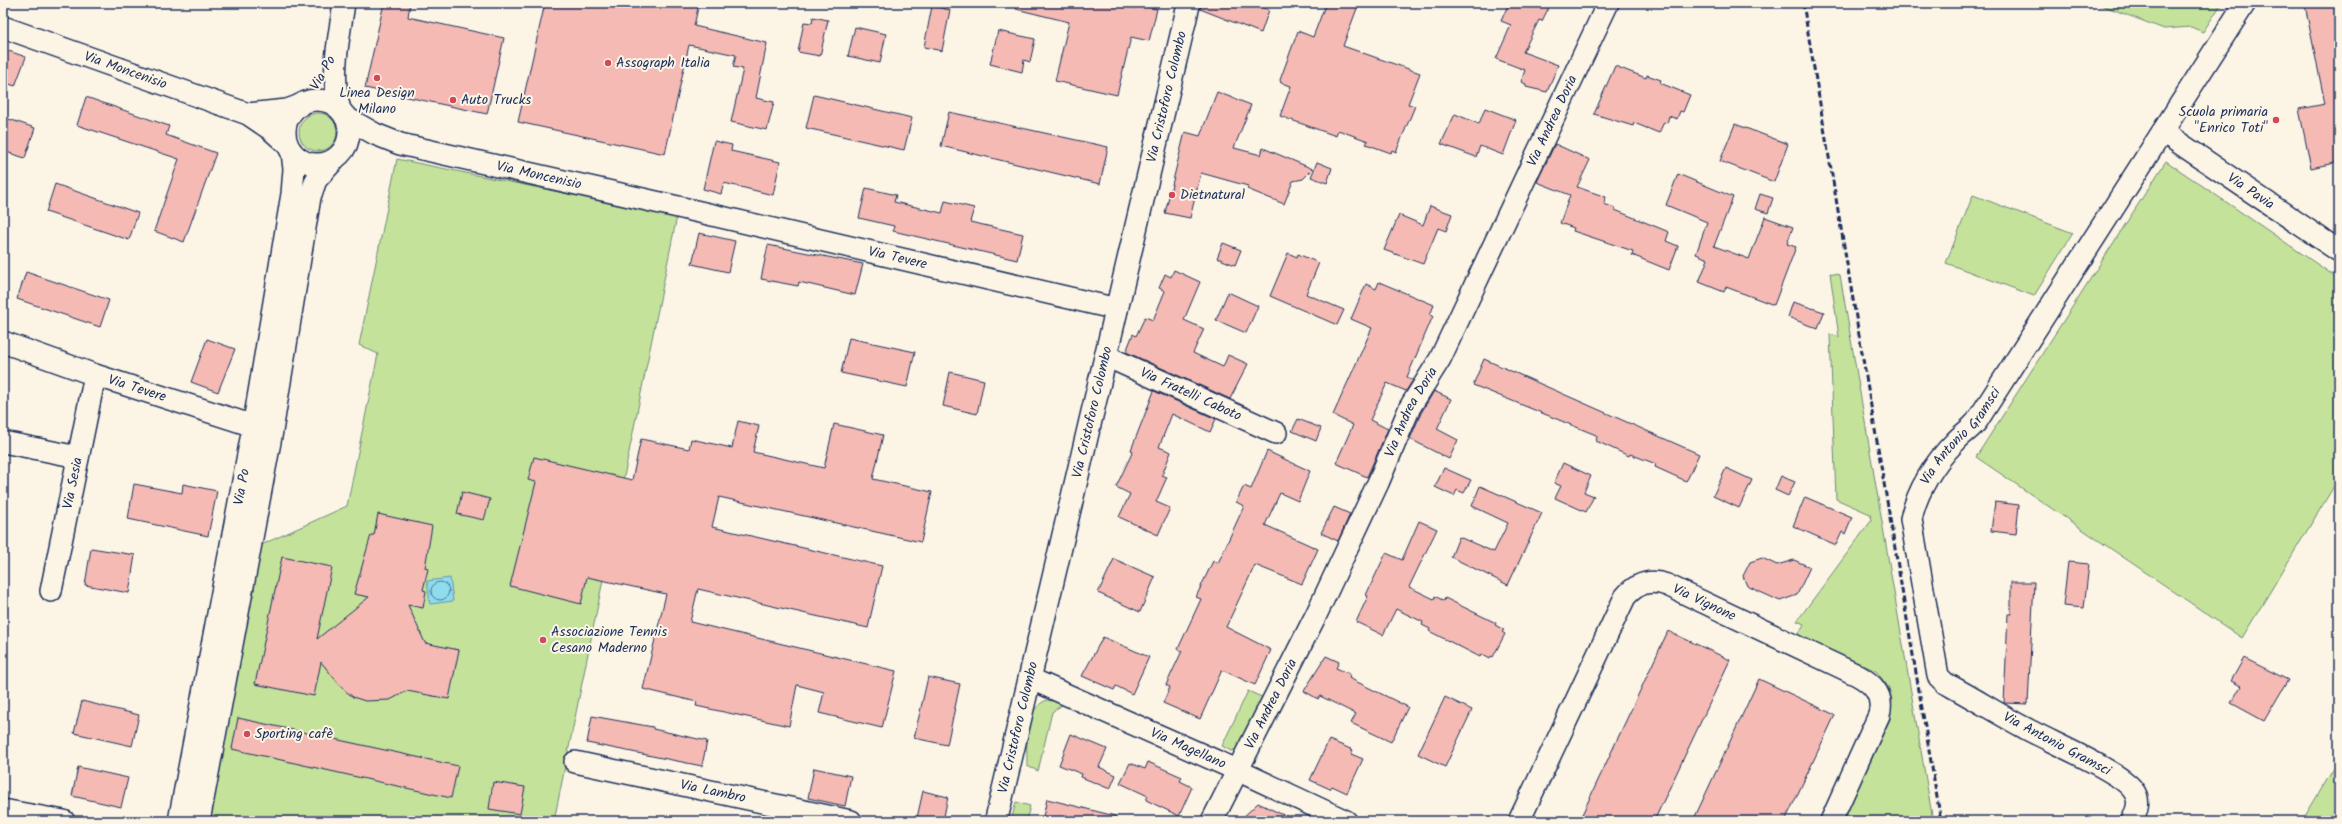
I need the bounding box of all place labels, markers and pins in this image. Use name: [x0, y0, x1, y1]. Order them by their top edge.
place label: Assograph Italia: [616, 52, 710, 74]
marker: Assograph Italia: [603, 58, 613, 68]
marker: Linea Design Milano: [372, 73, 382, 83]
place label: Linea Design Milano: [339, 82, 415, 120]
place label: Auto Trucks: [461, 89, 531, 111]
marker: Auto Trucks: [448, 95, 458, 105]
place label: Scuola primaria "Enrico Toti": [2179, 101, 2268, 139]
marker: Scuola primaria "Enrico Toti": [2271, 115, 2281, 125]
place label: Dietnatural: [1180, 184, 1245, 206]
marker: Dietnatural: [1167, 190, 1177, 200]
place label: Associazione Tennis Cesano Maderno: [551, 621, 667, 659]
marker: Associazione Tennis Cesano Maderno: [538, 635, 548, 645]
place label: Sporting cafè: [255, 723, 333, 745]
marker: Sporting cafè: [242, 729, 252, 739]

